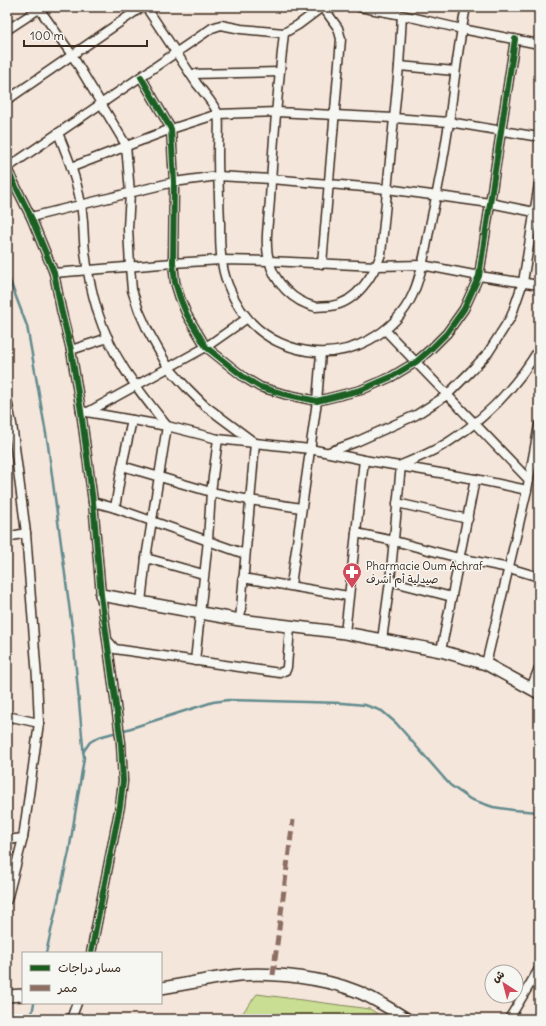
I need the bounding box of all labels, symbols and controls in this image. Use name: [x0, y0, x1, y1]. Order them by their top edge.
scale bar: [24, 22, 147, 48]
text: 100 m: [30, 28, 64, 43]
place label: Pharmacie Oum Achraf صيدلية أم أشرف: [366, 559, 483, 588]
pharmacy icon: Pharmacie Oum Achraf صيدلية أم أشرف: [341, 561, 363, 589]
legend: [22, 952, 162, 1004]
text: مسار دراجات: [58, 960, 121, 976]
north arrow: [484, 964, 524, 1004]
text: ش: [489, 967, 507, 985]
text: ممر: [57, 980, 77, 995]

